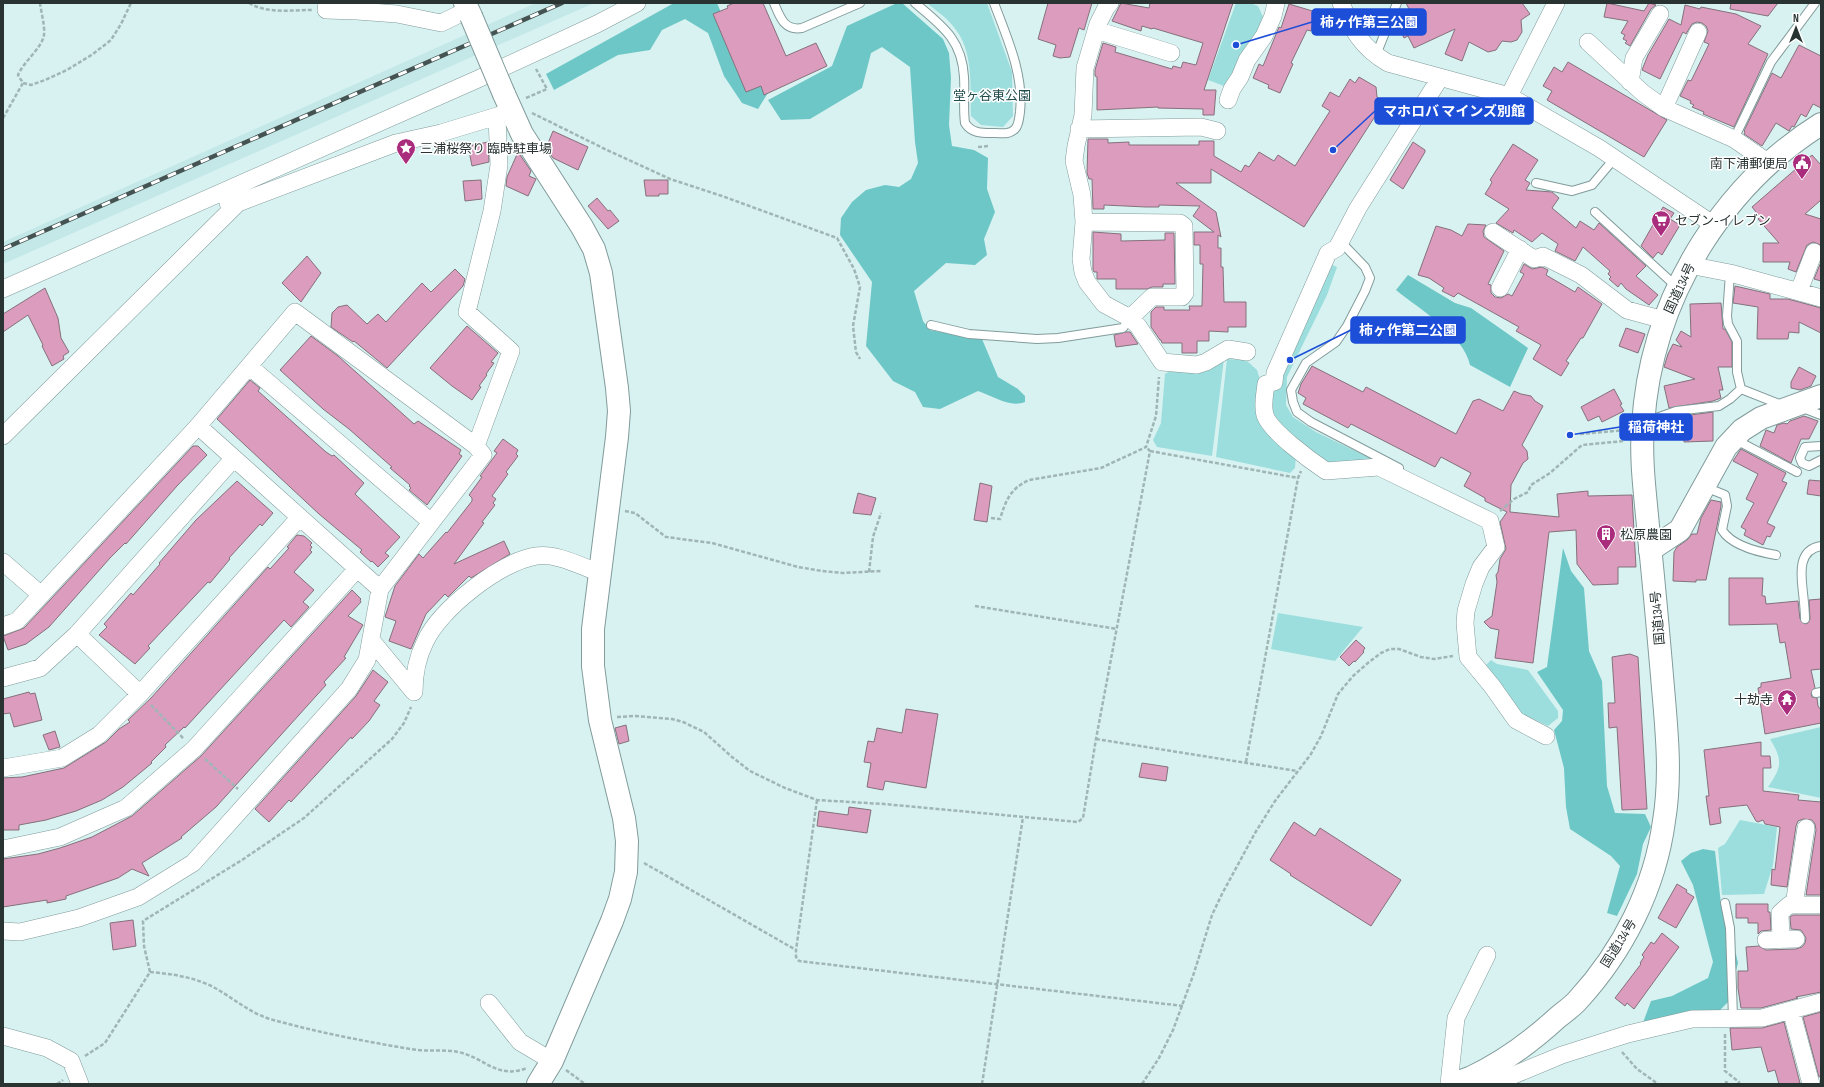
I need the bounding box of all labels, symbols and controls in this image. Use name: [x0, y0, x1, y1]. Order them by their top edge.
north arrow: [1776, 8, 1816, 48]
callout: 柿ヶ作第三公園: [1312, 9, 1426, 35]
text: N: [1793, 12, 1799, 25]
text: 柿ヶ作第三公園: [1320, 14, 1418, 31]
park label: 堂ヶ谷東公園: [953, 88, 1031, 104]
callout: マホロバ マインズ別館: [1375, 98, 1533, 124]
text: マホロバ マインズ別館: [1383, 103, 1525, 120]
place icon: 三浦桜祭り 臨時駐車場: [395, 137, 417, 165]
place label: 三浦桜祭り 臨時駐車場: [420, 141, 552, 157]
public building icon: 南下浦郵便局: [1791, 152, 1813, 180]
place label: 南下浦郵便局: [1710, 156, 1788, 172]
supermarket icon: セブン-イレブン: [1650, 209, 1672, 237]
place label: セブン-イレブン: [1675, 213, 1771, 229]
street label: 国道134号: [1661, 260, 1699, 316]
callout: 柿ヶ作第二公園: [1351, 317, 1465, 343]
text: 柿ヶ作第二公園: [1359, 322, 1457, 339]
callout: 稲荷神社: [1620, 414, 1692, 440]
text: 稲荷神社: [1628, 419, 1684, 436]
building icon: 松原農園: [1595, 523, 1617, 551]
place label: 松原農園: [1620, 527, 1672, 543]
street label: 国道134号: [1648, 590, 1668, 646]
temple icon: 十劫寺: [1776, 688, 1798, 716]
place label: 十劫寺: [1734, 692, 1773, 708]
street label: 国道134号: [1598, 916, 1640, 971]

